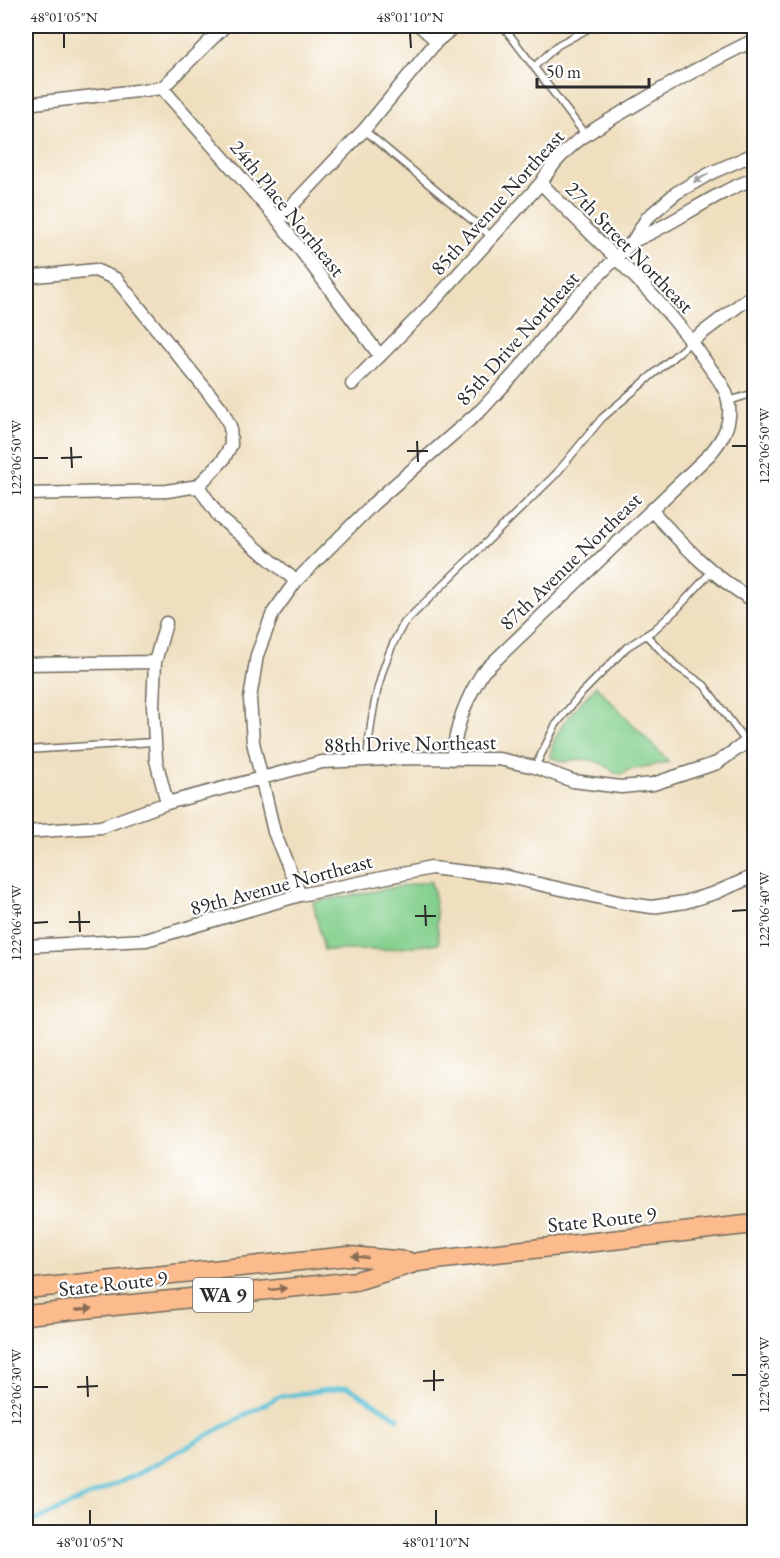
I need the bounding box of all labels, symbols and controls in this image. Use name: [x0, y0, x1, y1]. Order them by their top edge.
text: 48°01'05"N: [30, 7, 98, 26]
text: 48°01'10"N: [376, 7, 444, 26]
scale bar: [537, 51, 650, 89]
text: 50 m: [546, 60, 581, 83]
street label: 85th Avenue Northeast: [424, 123, 570, 281]
street label: 24th Place Northeast: [224, 134, 352, 282]
one-way arrow: [693, 173, 710, 183]
street label: 27th Street Northeast: [560, 175, 700, 319]
street label: 85th Drive Northeast: [449, 265, 585, 411]
text: 122°06'50"W: [754, 408, 773, 484]
text: 122°06'50"W: [6, 420, 25, 496]
street label: 87th Avenue Northeast: [493, 486, 647, 636]
street label: 88th Drive Northeast: [324, 728, 497, 758]
street label: 89th Avenue Northeast: [187, 847, 376, 921]
text: 122°06'40"W: [754, 872, 773, 948]
text: 122°06'40"W: [6, 885, 25, 961]
street label: State Route 9: [546, 1200, 658, 1238]
one-way arrow: [350, 1252, 369, 1262]
street label: State Route 9: [57, 1264, 169, 1302]
road number: WA 9: [193, 1278, 253, 1312]
one-way arrow: [268, 1284, 287, 1294]
one-way arrow: [74, 1304, 93, 1314]
text: 122°06'30"W: [754, 1337, 773, 1413]
text: 122°06'30"W: [6, 1349, 25, 1425]
text: 48°01'05"N: [56, 1532, 124, 1551]
text: 48°01'10"N: [402, 1532, 470, 1551]

